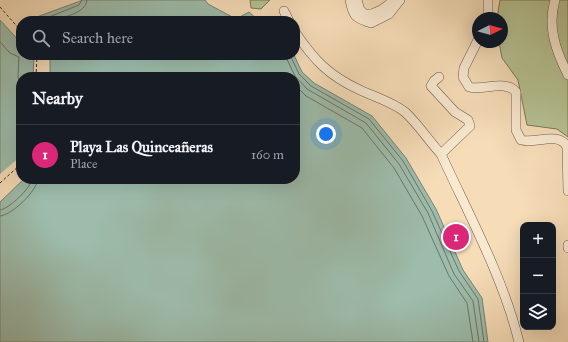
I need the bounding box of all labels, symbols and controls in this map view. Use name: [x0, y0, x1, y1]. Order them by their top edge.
north arrow: [472, 12, 508, 48]
search box: [16, 16, 300, 60]
icon: search: [30, 27, 52, 49]
text: Search here: [62, 29, 133, 47]
text: Nearby: [32, 88, 83, 109]
your location: [316, 124, 336, 144]
text: Playa Las Quinceañeras: [70, 138, 213, 156]
text: 1: [42, 147, 48, 163]
text: 160 m: [251, 147, 284, 163]
text: Place: [70, 156, 97, 172]
pin: 1: [443, 222, 469, 252]
map controls: [520, 222, 556, 330]
button: +: [520, 222, 556, 258]
button: −: [520, 258, 556, 294]
button: layers: [520, 294, 556, 330]

